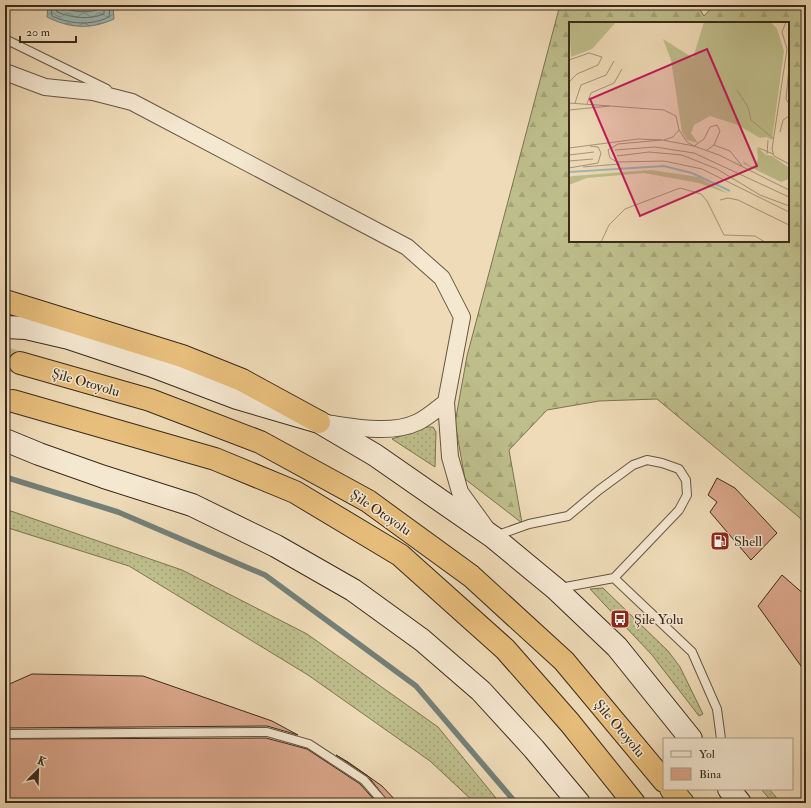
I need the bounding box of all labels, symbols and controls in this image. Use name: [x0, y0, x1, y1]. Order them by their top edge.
scale bar: [20, 18, 76, 44]
inset map: [569, 22, 789, 242]
text: 20 m: [26, 25, 51, 40]
street label: Şile Otoyolu: [50, 365, 122, 401]
street label: Şile Otoyolu: [346, 486, 414, 540]
fuel station icon: Shell: [709, 530, 731, 552]
place label: Shell: [734, 533, 763, 550]
bus stop icon: Şile Yolu: [609, 608, 631, 630]
place label: Şile Yolu: [634, 611, 684, 628]
street label: Şile Otoyolu: [590, 696, 649, 761]
legend: [663, 738, 793, 790]
text: Yol: [699, 747, 715, 762]
north arrow: [18, 750, 58, 790]
text: K: [36, 754, 49, 769]
text: Bina: [699, 767, 722, 782]

